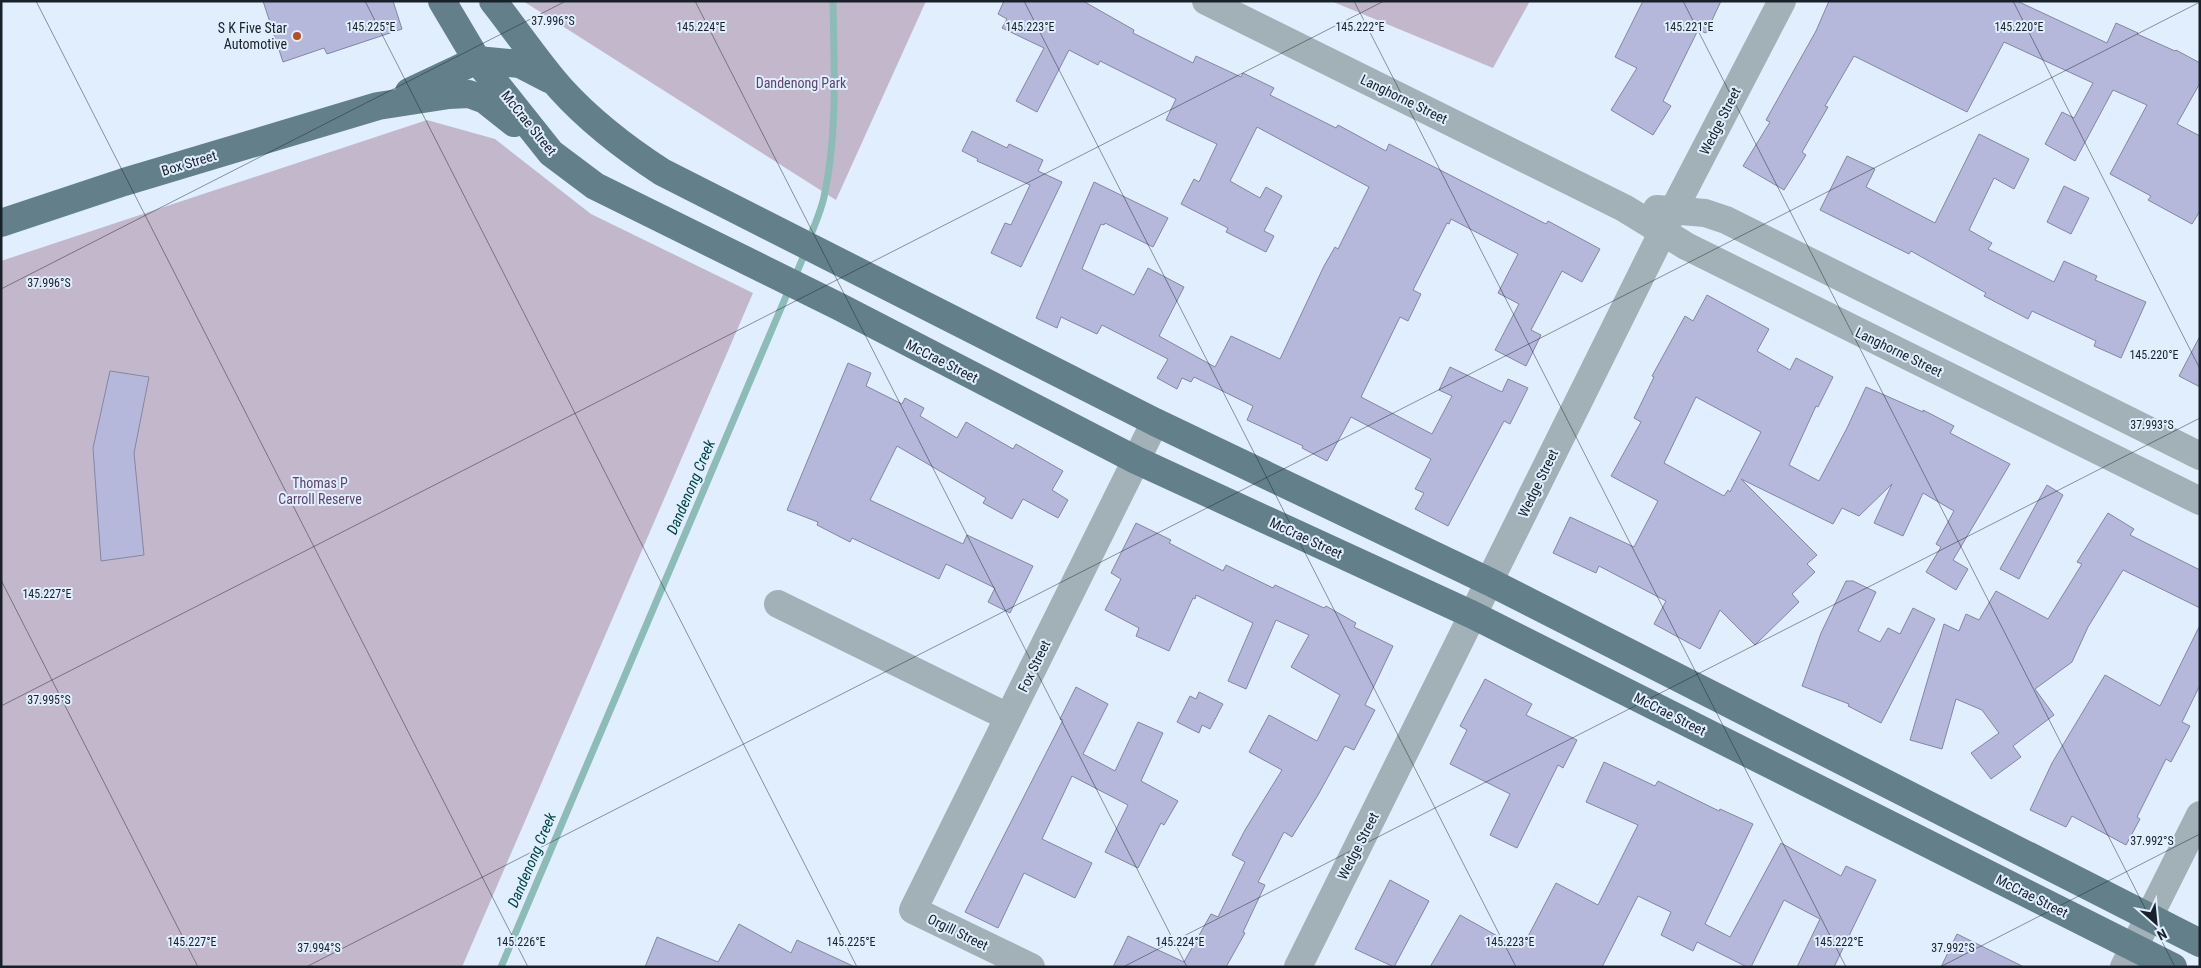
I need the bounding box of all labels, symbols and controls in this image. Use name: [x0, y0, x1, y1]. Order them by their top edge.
text: 37.996°S: [531, 14, 575, 28]
place label: S K Five Star Automotive: [218, 20, 287, 52]
text: 145.225°E: [346, 20, 396, 34]
text: 145.224°E: [676, 20, 726, 34]
text: 145.223°E: [1005, 20, 1055, 34]
text: 145.222°E: [1335, 20, 1385, 34]
text: 145.221°E: [1664, 20, 1714, 34]
text: 145.220°E: [1994, 20, 2044, 34]
marker: S K Five Star Automotive: [291, 30, 303, 42]
street label: Langhorne Street: [1358, 71, 1450, 127]
park label: Dandenong Park: [756, 75, 847, 91]
street label: Wedge Street: [1696, 85, 1744, 157]
street label: McCrae Street: [498, 88, 560, 158]
street label: Box Street: [160, 147, 218, 179]
text: 37.996°S: [27, 276, 71, 290]
street label: Langhorne Street: [1853, 324, 1945, 380]
street label: McCrae Street: [904, 336, 980, 386]
text: 145.220°E: [2129, 348, 2179, 362]
text: 37.993°S: [2130, 418, 2174, 432]
water label: Dandenong Creek: [663, 437, 719, 537]
street label: Wedge Street: [1515, 446, 1561, 520]
park label: Thomas P Carroll Reserve: [278, 475, 362, 507]
street label: McCrae Street: [1267, 514, 1345, 562]
text: 145.227°E: [22, 587, 72, 601]
street label: Fox Street: [1015, 637, 1053, 695]
street label: McCrae Street: [1632, 689, 1708, 739]
text: 37.995°S: [27, 693, 71, 707]
water label: Dandenong Creek: [504, 810, 560, 910]
street label: Wedge Street: [1334, 810, 1382, 882]
text: 37.992°S: [2130, 834, 2174, 848]
street label: McCrae Street: [1994, 871, 2070, 921]
north arrow: [2131, 898, 2181, 948]
street label: Orgill Street: [925, 911, 991, 953]
text: N: [2154, 926, 2169, 944]
text: 145.227°E: [167, 935, 217, 949]
text: 145.226°E: [496, 935, 546, 949]
text: 145.225°E: [826, 935, 876, 949]
text: 145.224°E: [1155, 935, 1205, 949]
text: 145.223°E: [1485, 935, 1535, 949]
text: 145.222°E: [1814, 935, 1864, 949]
text: 37.994°S: [297, 941, 341, 955]
text: 37.992°S: [1931, 941, 1975, 955]

